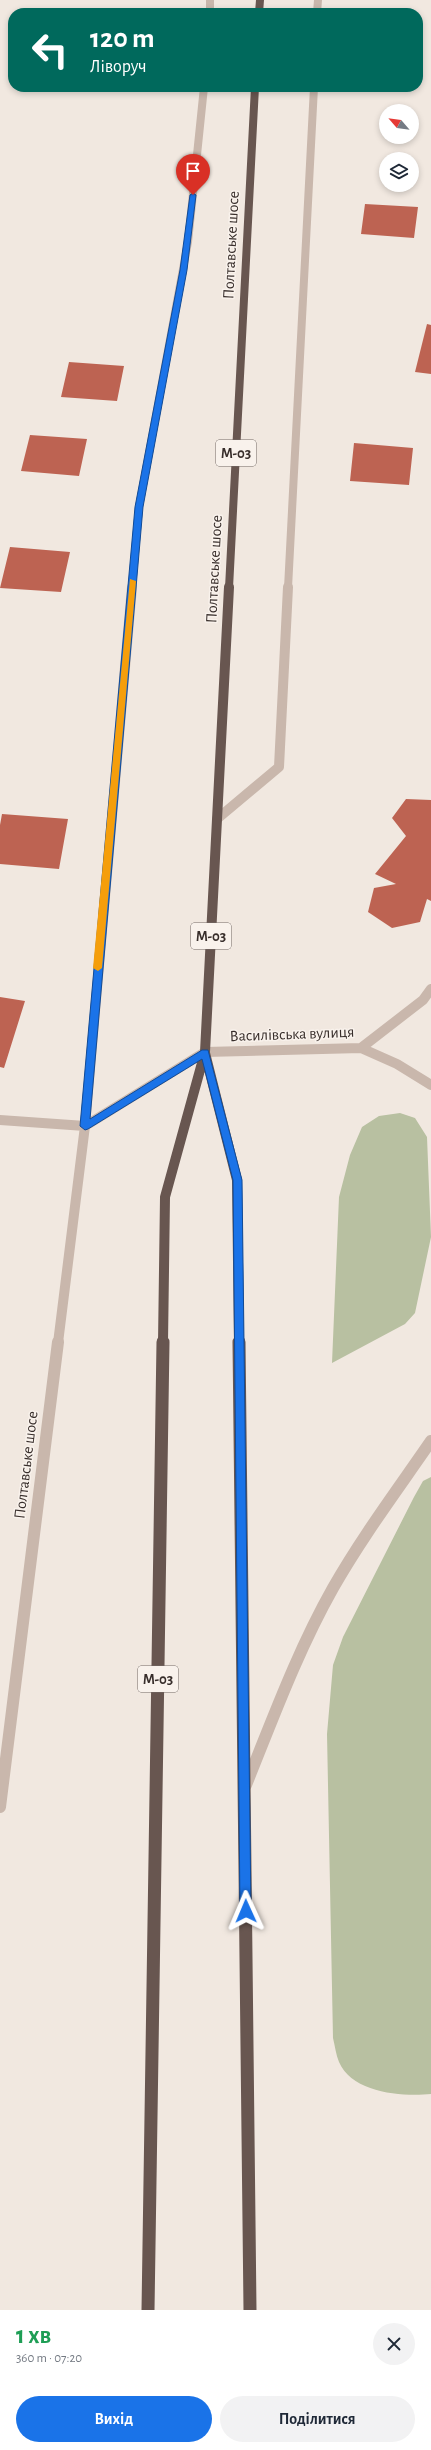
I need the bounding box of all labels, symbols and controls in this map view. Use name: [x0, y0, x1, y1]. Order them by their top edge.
icon: left: [24, 24, 76, 76]
text: 120 m: [90, 25, 155, 53]
text: Ліворуч: [90, 58, 147, 76]
north arrow: [379, 104, 419, 144]
map controls: [379, 104, 419, 192]
button: layers: [379, 152, 419, 192]
pin: [176, 154, 210, 195]
icon: arrive: [182, 160, 204, 182]
street label: Полтавське шосе: [220, 190, 242, 300]
road number: М-03: [216, 440, 256, 466]
street label: Полтавське шосе: [203, 514, 225, 624]
road number: М-03: [191, 923, 231, 949]
street label: Василівська вулиця: [229, 1024, 355, 1045]
street label: Полтавське шосе: [11, 1410, 41, 1520]
road number: М-03: [138, 1666, 178, 1692]
position arrow: [225, 1890, 267, 1932]
button: close: [373, 2323, 415, 2365]
text: 1 хв: [16, 2324, 51, 2348]
text: 360 m · 07:20: [16, 2352, 82, 2365]
button: Вихід: [16, 2396, 212, 2442]
button: Поділитися: [220, 2396, 415, 2442]

